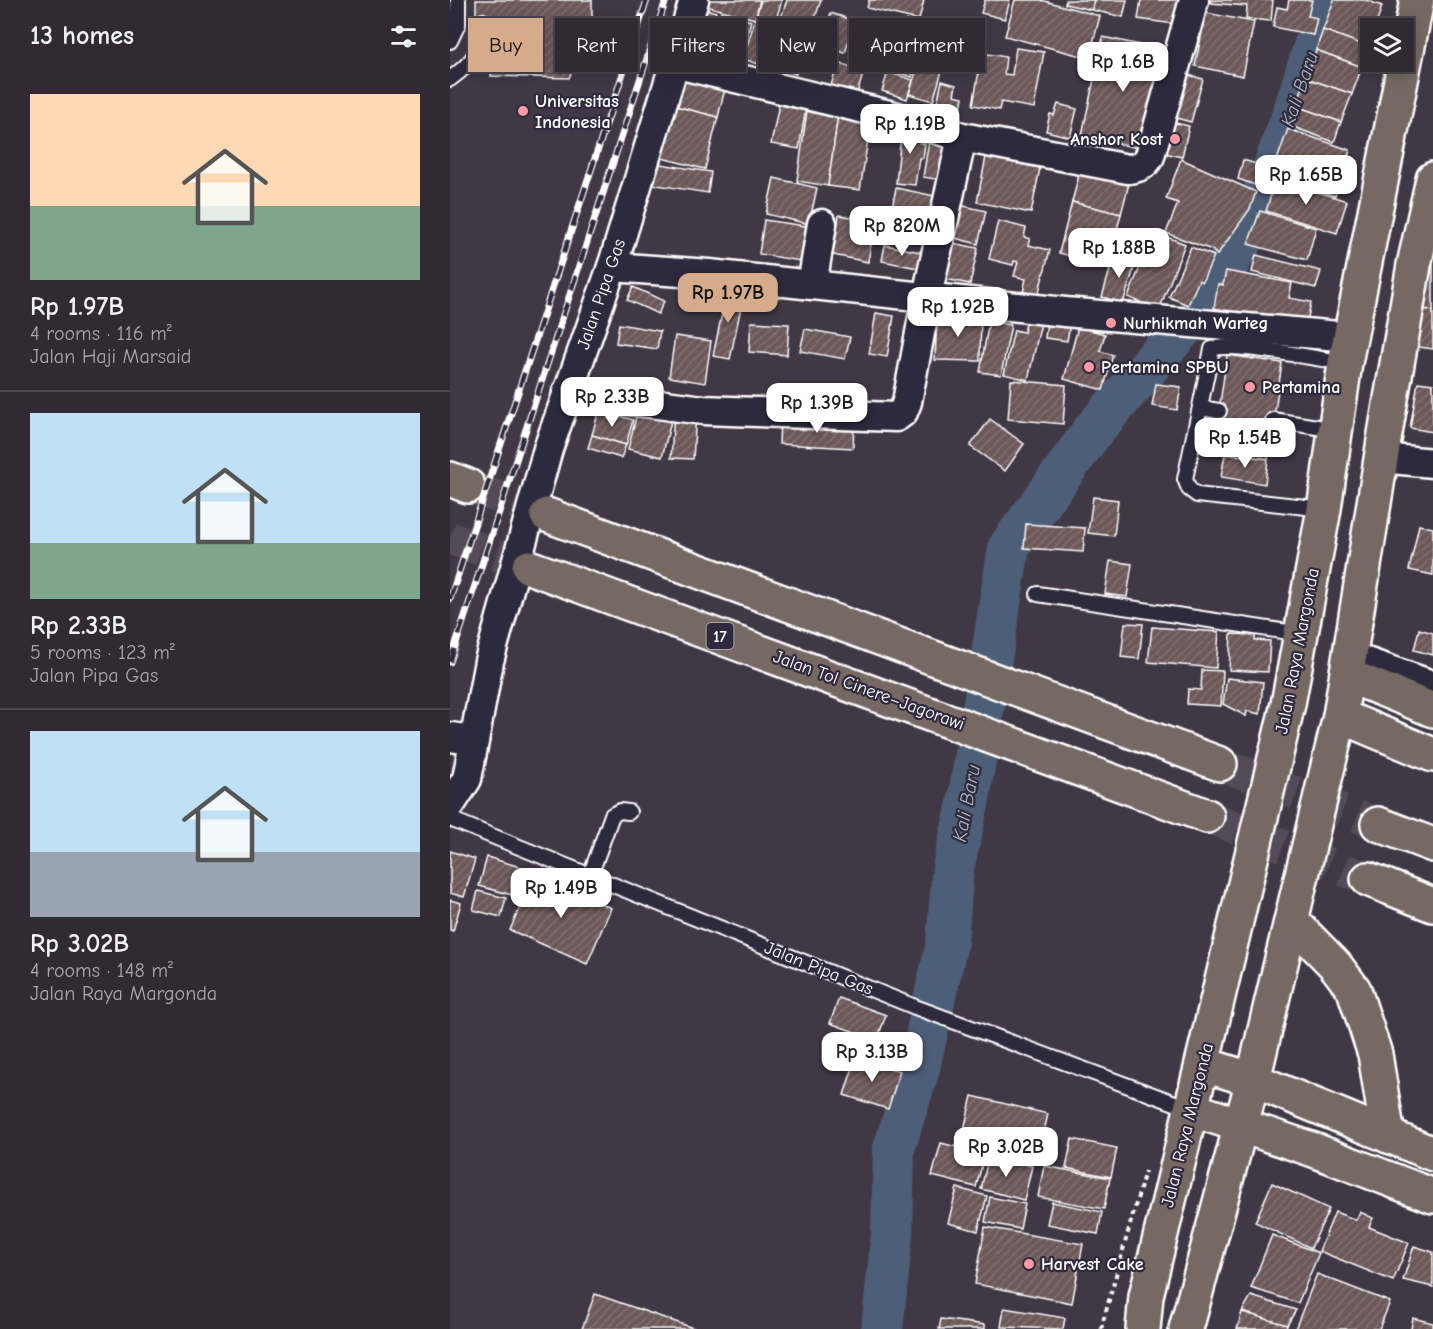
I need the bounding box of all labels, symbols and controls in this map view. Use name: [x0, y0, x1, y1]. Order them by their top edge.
chip: Buy: [468, 18, 543, 72]
chip: Rent: [555, 18, 638, 72]
chip: Filters: [650, 18, 746, 72]
chip: New: [758, 18, 837, 72]
chip: Apartment: [849, 18, 985, 72]
map controls: [1360, 18, 1414, 72]
button: layers: [1360, 18, 1414, 72]
icon: filters: [387, 20, 420, 53]
text: 13 homes: [30, 21, 134, 51]
pin: Rp 1.6B: [1068, 42, 1178, 93]
water label: Kali Baru: [1276, 48, 1323, 130]
text: Rp 1.6B: [1091, 50, 1155, 73]
place label: Universitas Indonesia: [535, 91, 619, 133]
marker: Universitas Indonesia: [516, 104, 530, 118]
pin: Rp 1.19B: [848, 104, 972, 155]
text: Rp 1.19B: [874, 112, 946, 135]
place label: Anshor Kost: [1070, 129, 1164, 150]
marker: Anshor Kost: [1168, 132, 1182, 146]
icon: home: [171, 133, 279, 241]
pin: Rp 1.65B: [1244, 155, 1368, 206]
text: Rp 1.65B: [1269, 163, 1343, 186]
pin: Rp 820M: [847, 206, 957, 257]
text: Rp 820M: [864, 214, 940, 237]
pin: Rp 1.88B: [1057, 228, 1181, 279]
street label: Jalan Pipa Gas: [573, 236, 630, 352]
text: Rp 1.88B: [1082, 236, 1156, 259]
pin: Rp 1.97B: [666, 273, 790, 324]
text: Rp 1.97B: [692, 281, 764, 304]
pin: Rp 1.92B: [896, 287, 1020, 338]
text: Rp 1.97B: [30, 292, 124, 322]
text: Rp 1.92B: [921, 295, 995, 318]
place label: Nurhikmah Warteg: [1123, 313, 1268, 334]
marker: Nurhikmah Warteg: [1104, 316, 1118, 330]
text: 4 rooms · 116 m²: [30, 322, 172, 345]
text: Jalan Haji Marsaid: [30, 345, 191, 368]
place label: Pertamina SPBU: [1101, 357, 1229, 378]
marker: Pertamina SPBU: [1082, 360, 1096, 374]
pin: Rp 2.33B: [550, 377, 674, 428]
place label: Pertamina: [1262, 377, 1340, 398]
marker: Pertamina: [1243, 380, 1257, 394]
pin: Rp 1.39B: [755, 383, 879, 434]
text: Rp 2.33B: [575, 385, 649, 408]
text: Rp 1.39B: [780, 391, 854, 414]
pin: Rp 1.54B: [1183, 418, 1307, 469]
text: Rp 1.54B: [1209, 426, 1281, 449]
icon: home: [171, 452, 279, 560]
street label: Jalan Raya Margonda: [1271, 566, 1324, 736]
text: Rp 2.33B: [30, 611, 127, 641]
road number: 17: [706, 623, 734, 649]
text: 5 rooms · 123 m²: [30, 641, 175, 664]
street label: Jalan Tol Cinere–Jagorawi: [770, 646, 967, 735]
text: Jalan Pipa Gas: [30, 664, 158, 687]
water label: Kali Baru: [948, 763, 985, 844]
icon: home: [171, 770, 279, 878]
pin: Rp 1.49B: [499, 868, 623, 919]
text: Rp 1.49B: [525, 876, 597, 899]
text: Rp 3.02B: [30, 929, 129, 959]
street label: Jalan Pipa Gas: [761, 937, 876, 1000]
text: 4 rooms · 148 m²: [30, 959, 173, 982]
text: Jalan Raya Margonda: [30, 982, 217, 1005]
pin: Rp 3.13B: [810, 1032, 934, 1083]
text: Rp 3.13B: [836, 1040, 908, 1063]
street label: Jalan Raya Margonda: [1157, 1041, 1218, 1209]
pin: Rp 3.02B: [944, 1127, 1068, 1178]
text: Rp 3.02B: [968, 1135, 1044, 1158]
place label: Harvest Cake: [1041, 1254, 1144, 1275]
marker: Harvest Cake: [1022, 1257, 1036, 1271]

